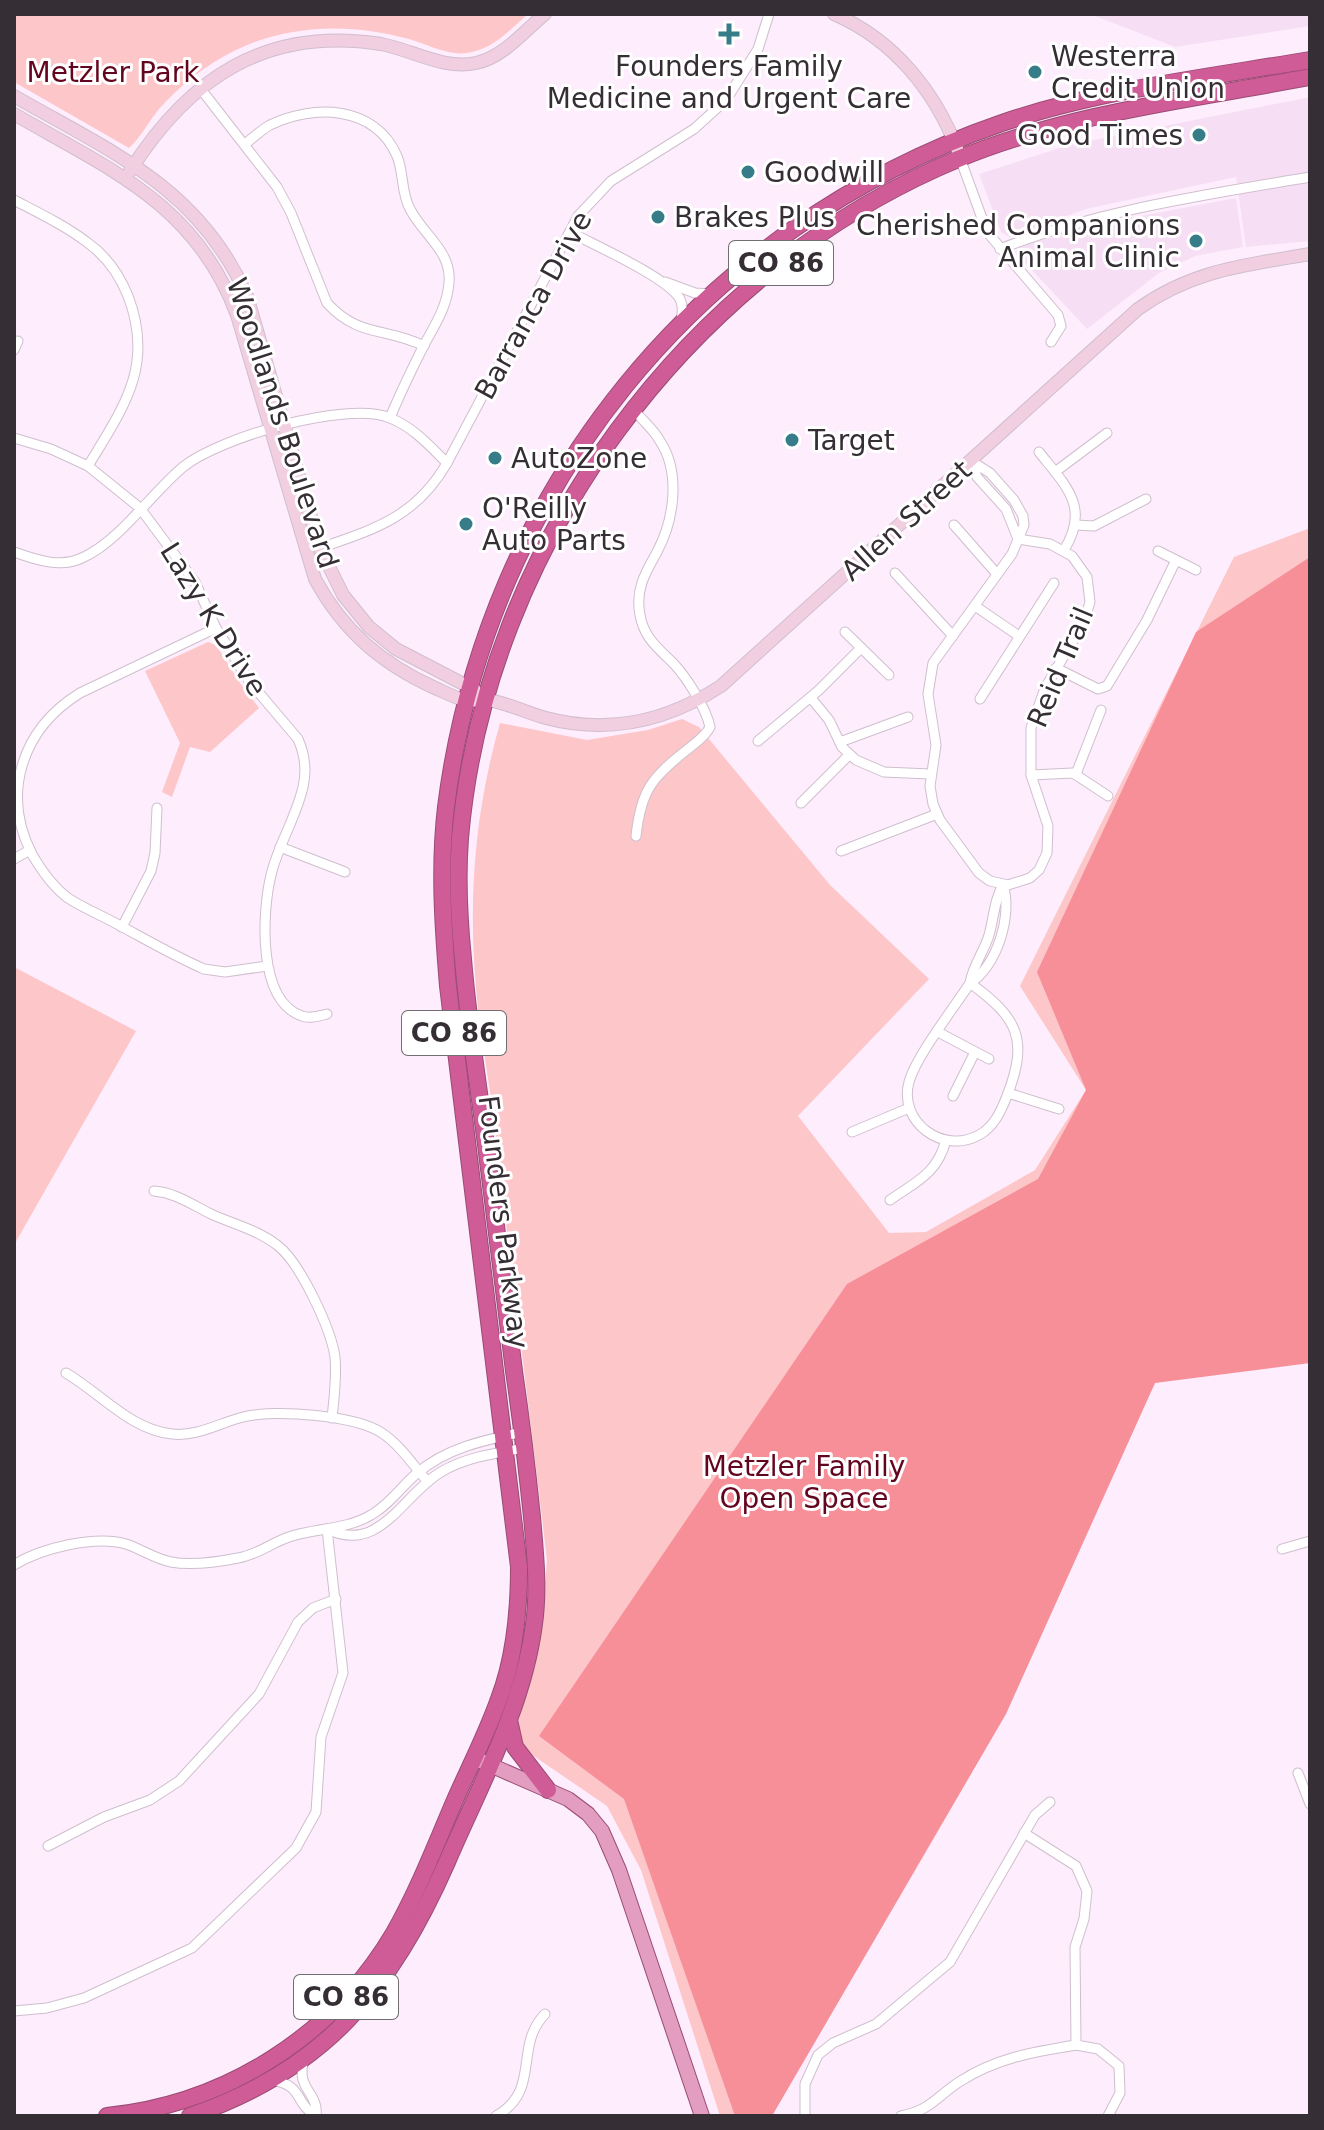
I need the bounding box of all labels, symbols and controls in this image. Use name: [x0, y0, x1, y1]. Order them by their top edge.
marker: Founders Family Medicine and Urgent Care: [718, 23, 740, 45]
place label: Westerra Credit Union: [1051, 40, 1225, 105]
place label: Founders Family Medicine and Urgent Care: [547, 50, 911, 115]
park label: Metzler Park: [27, 56, 200, 89]
marker: Westerra Credit Union: [1026, 63, 1044, 81]
place label: Good Times: [1017, 119, 1183, 152]
marker: Good Times: [1190, 126, 1208, 144]
place label: Goodwill: [764, 156, 884, 189]
marker: Goodwill: [739, 163, 757, 181]
place label: Brakes Plus: [674, 201, 835, 234]
street label: Barranca Drive: [468, 205, 599, 405]
marker: Brakes Plus: [649, 208, 667, 226]
place label: Cherished Companions Animal Clinic: [856, 209, 1180, 274]
marker: Cherished Companions Animal Clinic: [1187, 232, 1205, 250]
road number: CO 86: [729, 241, 833, 285]
street label: Woodlands Boulevard: [220, 274, 345, 573]
place label: Target: [807, 424, 895, 457]
marker: Target: [783, 431, 801, 449]
place label: AutoZone: [511, 442, 647, 475]
marker: AutoZone: [486, 449, 504, 467]
street label: Allen Street: [834, 453, 978, 587]
place label: O'Reilly Auto Parts: [482, 492, 626, 557]
marker: O'Reilly Auto Parts: [457, 515, 475, 533]
street label: Lazy K Drive: [153, 536, 274, 702]
street label: Reid Trail: [1020, 602, 1100, 732]
road number: CO 86: [402, 1011, 506, 1055]
street label: Founders Parkway: [472, 1094, 535, 1351]
park label: Metzler Family Open Space: [703, 1450, 905, 1515]
road number: CO 86: [294, 1975, 398, 2019]

